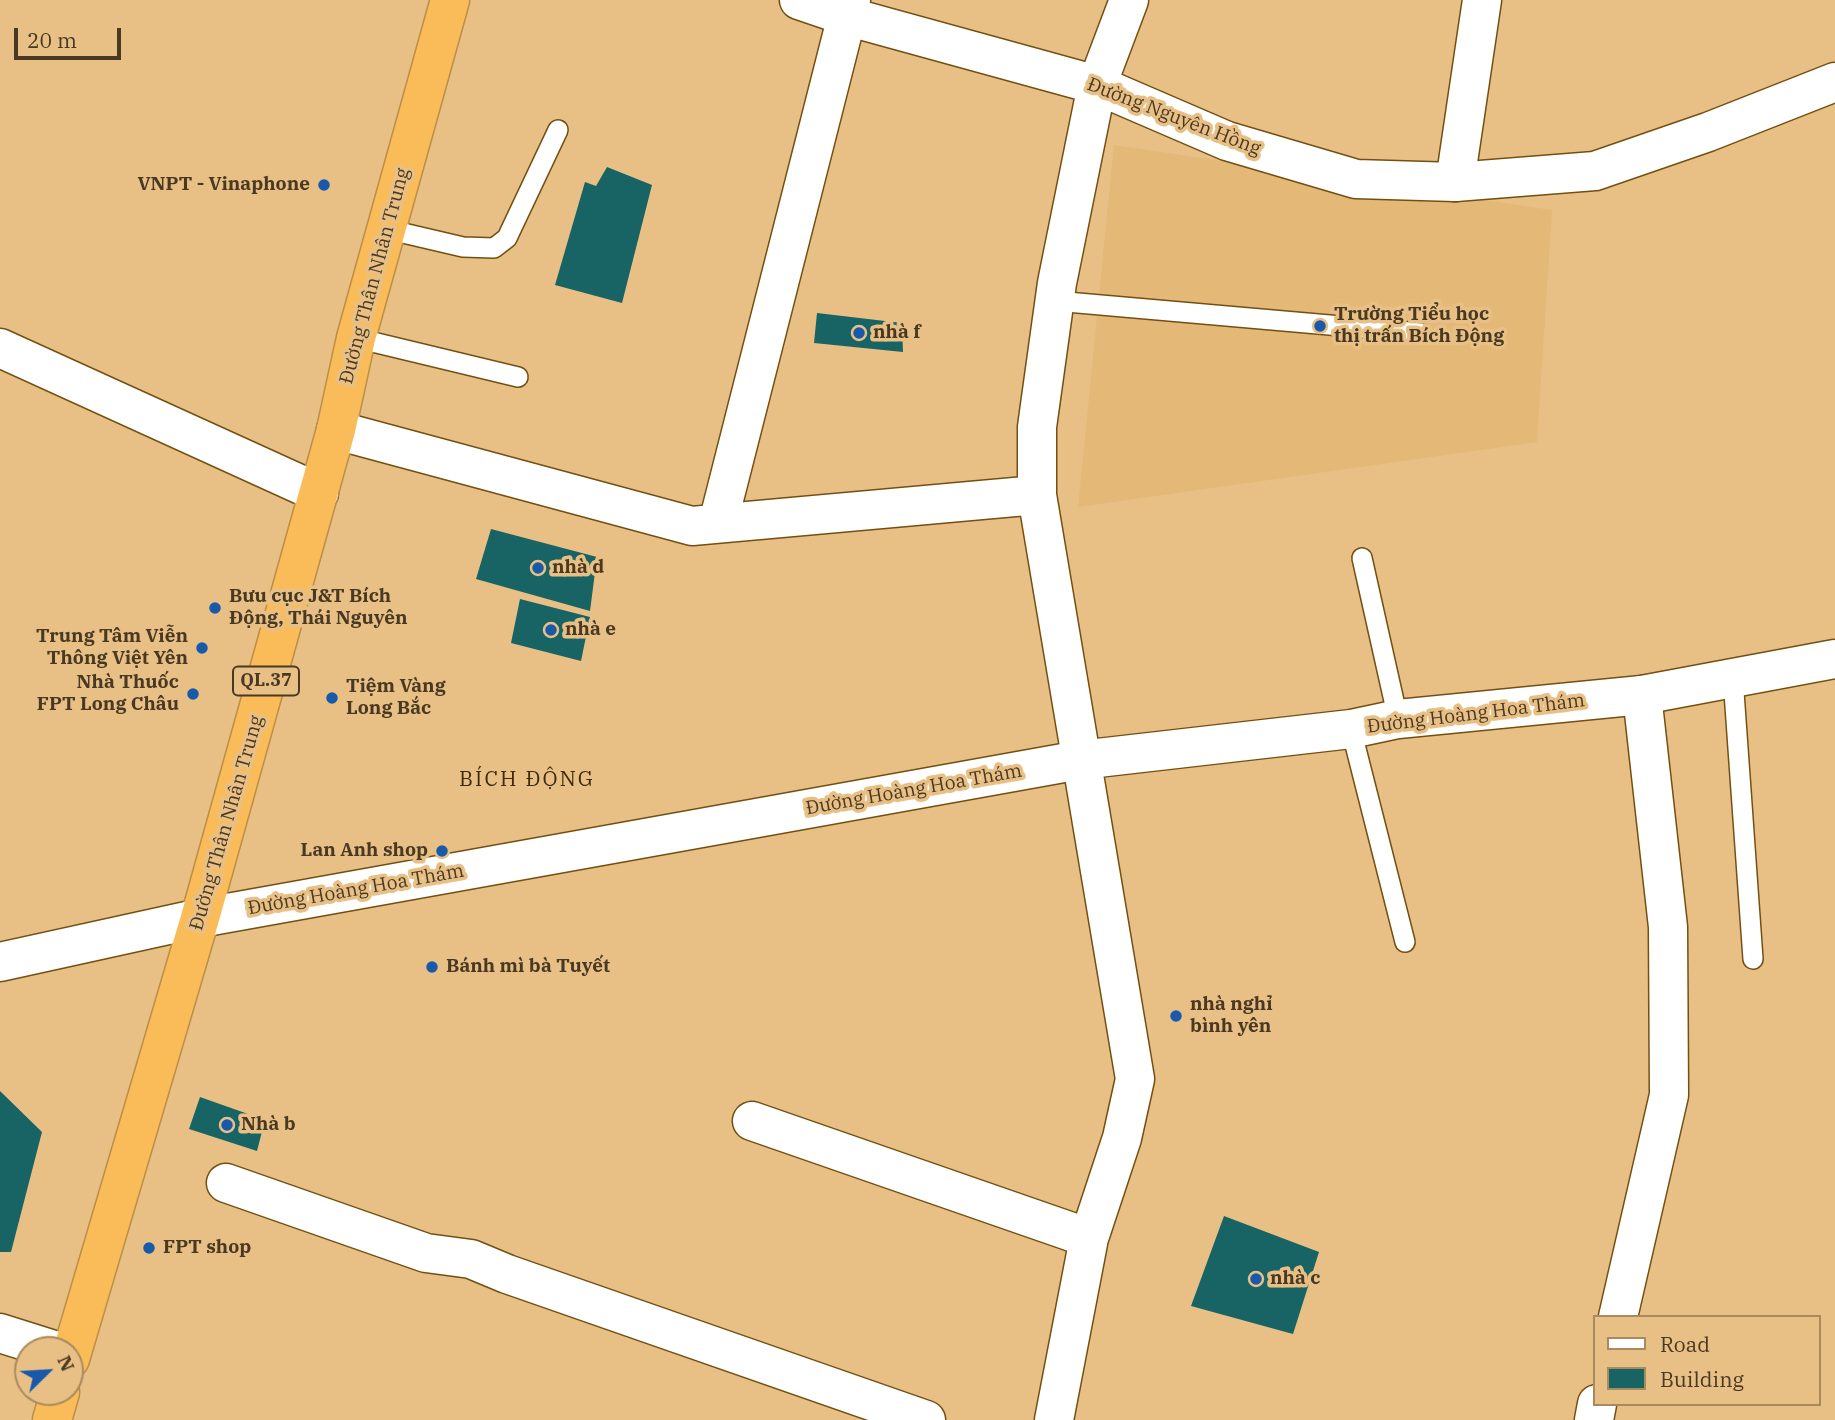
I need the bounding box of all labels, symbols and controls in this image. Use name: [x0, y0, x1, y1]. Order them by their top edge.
scale bar: [18, 14, 124, 58]
text: 20 m: [27, 26, 77, 54]
street label: Đường Nguyên Hồng: [1084, 73, 1264, 161]
street label: Đường Thân Nhân Trung: [335, 166, 415, 386]
place label: VNPT - Vinaphone: [137, 174, 310, 196]
marker: VNPT - Vinaphone: [316, 177, 332, 193]
place label: Trường Tiểu học thị trấn Bích Động: [1334, 304, 1504, 348]
marker: Trường Tiểu học thị trấn Bích Động: [1312, 318, 1328, 334]
place label: nhà f: [873, 322, 921, 344]
marker: nhà f: [851, 325, 867, 341]
place label: nhà d: [552, 557, 604, 579]
marker: nhà d: [530, 560, 546, 576]
place label: Bưu cục J&T Bích Động, Thái Nguyên: [229, 586, 407, 630]
marker: Bưu cục J&T Bích Động, Thái Nguyên: [207, 600, 223, 616]
place label: nhà e: [565, 619, 616, 641]
marker: nhà e: [543, 622, 559, 638]
place label: Trung Tâm Viễn Thông Việt Yên: [36, 626, 188, 670]
marker: Trung Tâm Viễn Thông Việt Yên: [194, 640, 210, 656]
road number: QL.37: [233, 666, 299, 696]
place label: Nhà Thuốc FPT Long Châu: [37, 672, 179, 716]
place label: Tiệm Vàng Long Bắc: [346, 676, 446, 720]
marker: Nhà Thuốc FPT Long Châu: [185, 686, 201, 702]
street label: Đường Hoàng Hoa Thám: [1366, 689, 1586, 739]
marker: Tiệm Vàng Long Bắc: [324, 690, 340, 706]
street label: Đường Thân Nhân Trung: [185, 713, 269, 933]
street label: Đường Hoàng Hoa Thám: [804, 760, 1024, 820]
district label: BÍCH ĐỘNG: [460, 767, 594, 793]
place label: Lan Anh shop: [300, 840, 428, 862]
marker: Lan Anh shop: [434, 843, 450, 859]
street label: Đường Hoàng Hoa Thám: [246, 860, 466, 920]
place label: Bánh mì bà Tuyết: [446, 956, 610, 978]
marker: Bánh mì bà Tuyết: [424, 959, 440, 975]
place label: nhà nghỉ bình yên: [1190, 994, 1273, 1038]
marker: nhà nghỉ bình yên: [1168, 1008, 1184, 1024]
place label: Nhà b: [241, 1114, 296, 1136]
marker: Nhà b: [219, 1117, 235, 1133]
place label: FPT shop: [163, 1237, 251, 1259]
marker: FPT shop: [141, 1240, 157, 1256]
place label: nhà c: [1270, 1268, 1320, 1290]
marker: nhà c: [1248, 1271, 1264, 1287]
legend: [1594, 1315, 1821, 1406]
text: Road: [1660, 1330, 1710, 1358]
north arrow: [14, 1336, 84, 1406]
text: N: [52, 1352, 80, 1375]
text: Building: [1660, 1365, 1744, 1393]

